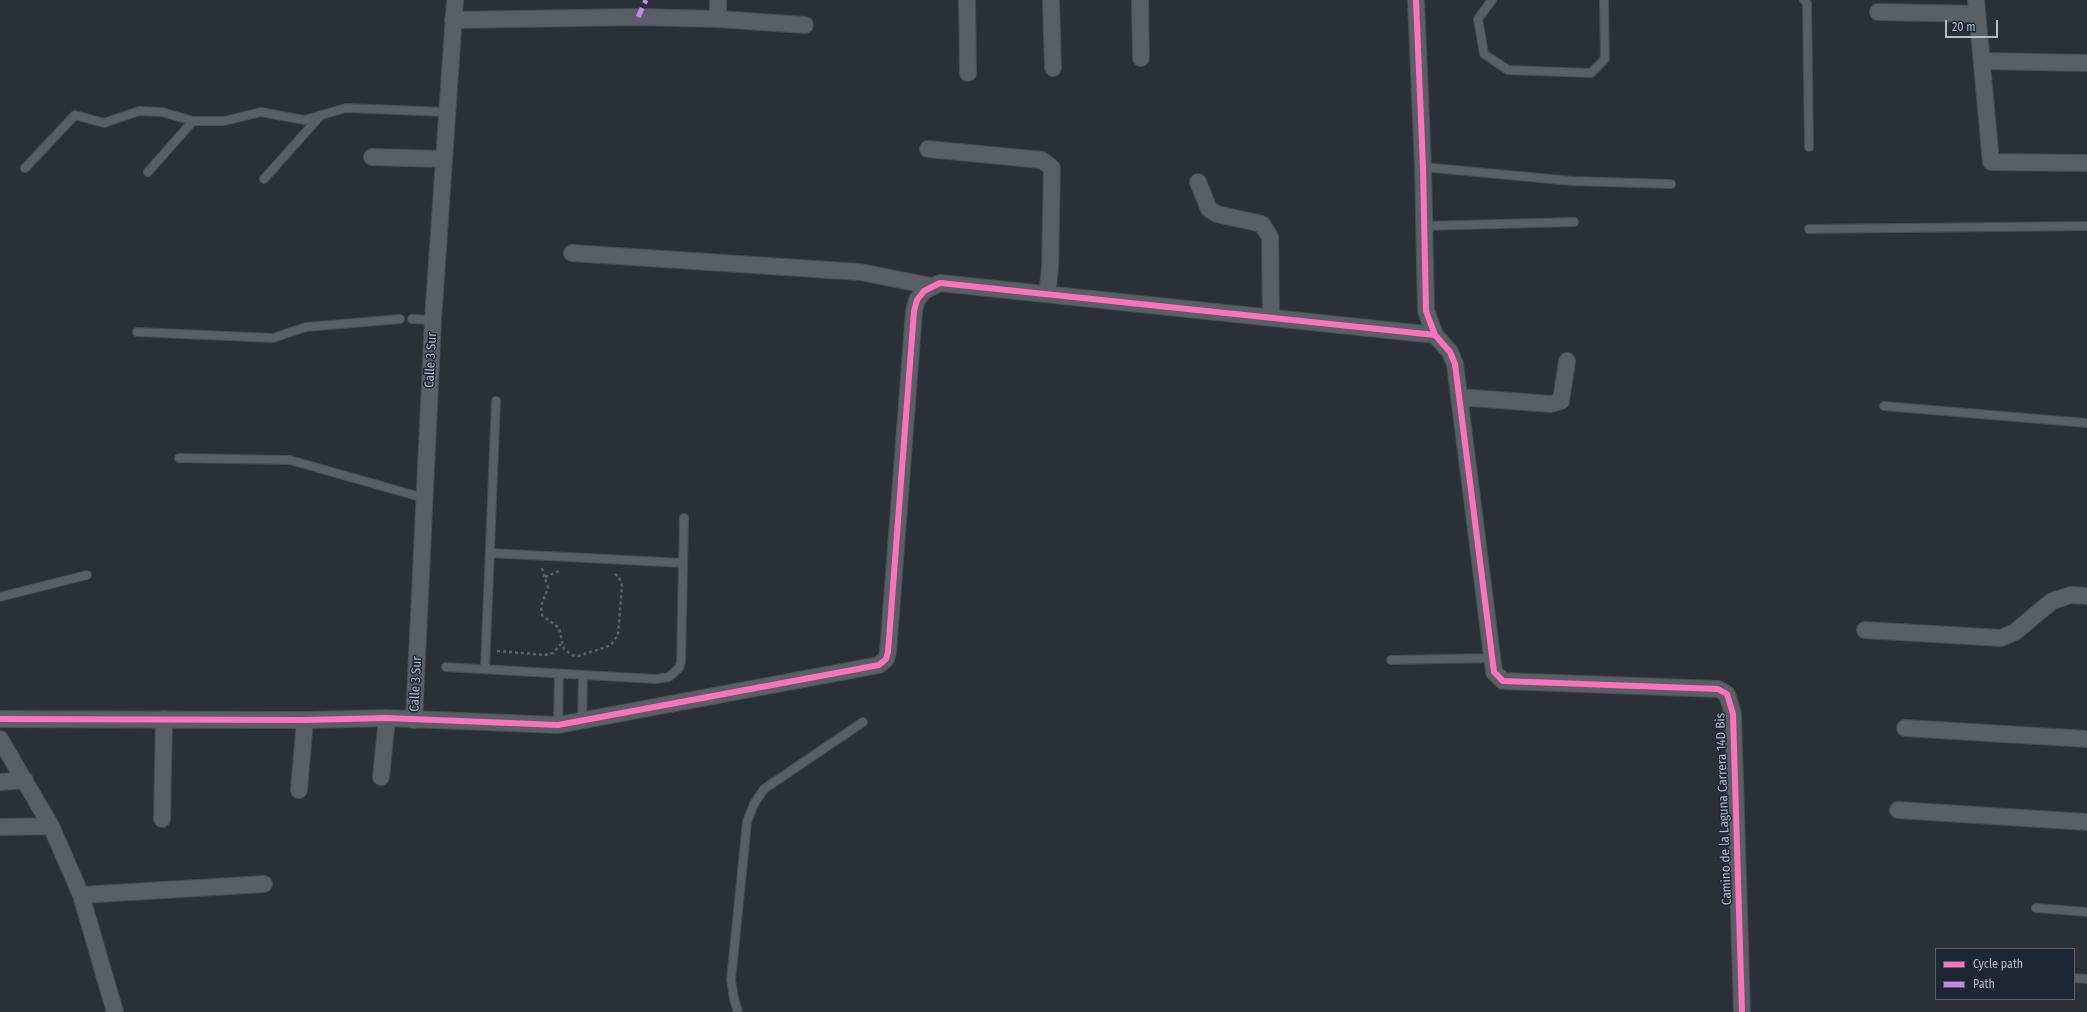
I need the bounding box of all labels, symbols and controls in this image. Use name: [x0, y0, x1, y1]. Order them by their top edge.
scale bar: [1947, 12, 2000, 38]
text: 20 m: [1952, 20, 1976, 34]
street label: Calle 3 Sur: [422, 332, 440, 388]
street label: Calle 3 Sur: [407, 656, 425, 712]
street label: Camino de la Laguna Carrera 14D Bis: [1713, 713, 1735, 905]
legend: [1935, 948, 2075, 1000]
text: Cycle path: [1973, 957, 2023, 971]
text: Path: [1973, 977, 1995, 991]

